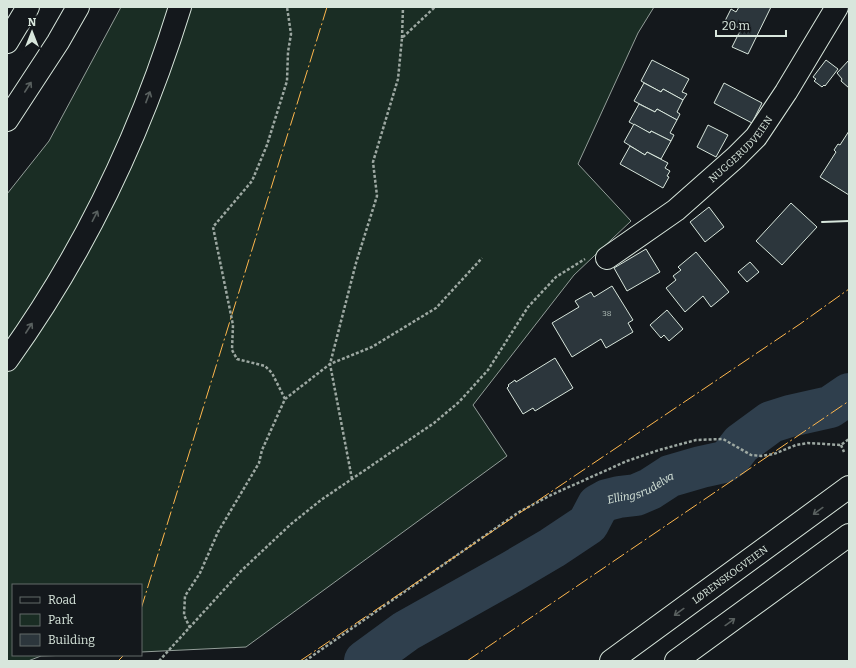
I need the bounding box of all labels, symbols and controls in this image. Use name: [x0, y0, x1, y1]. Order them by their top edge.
north arrow: [12, 12, 52, 52]
scale bar: [716, 12, 786, 38]
text: N: [28, 16, 37, 29]
text: 20 m: [722, 19, 751, 33]
one-way arrow: [24, 82, 33, 93]
one-way arrow: [144, 91, 152, 103]
street label: NUGGERUDVEIEN: [707, 114, 775, 185]
one-way arrow: [92, 210, 99, 222]
house number: 38: [602, 309, 612, 318]
one-way arrow: [26, 322, 34, 334]
water label: Ellingsrudelva: [606, 469, 675, 507]
one-way arrow: [812, 506, 823, 515]
street label: LØRENSKOGVEIEN: [690, 543, 770, 607]
legend: [12, 584, 142, 656]
text: Road: [48, 593, 76, 607]
one-way arrow: [674, 608, 685, 616]
text: Park: [48, 613, 74, 627]
one-way arrow: [724, 617, 735, 626]
text: Building: [48, 633, 95, 647]

